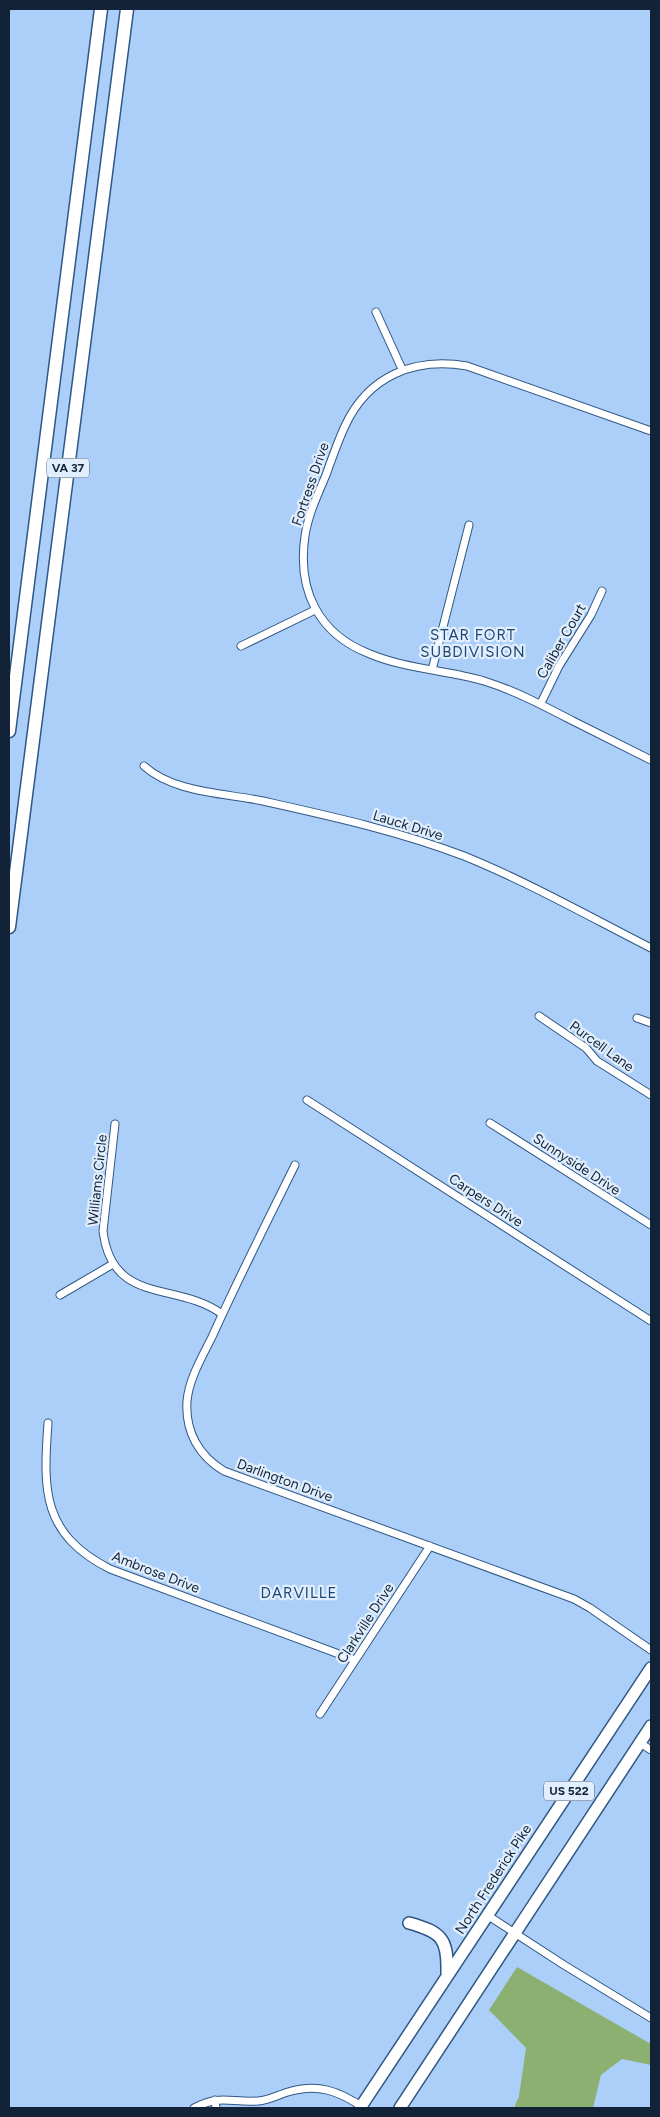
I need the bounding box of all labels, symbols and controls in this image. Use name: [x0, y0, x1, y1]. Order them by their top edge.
street label: Fortress Drive: [288, 440, 333, 528]
road number: VA 37: [47, 458, 89, 478]
street label: Caliber Court: [533, 601, 590, 682]
district label: STAR FORT SUBDIVISION: [420, 626, 526, 661]
street label: Lauck Drive: [371, 807, 445, 844]
street label: Purcell Lane: [566, 1017, 637, 1076]
street label: Sunnyside Drive: [530, 1130, 624, 1199]
street label: Williams Circle: [84, 1133, 111, 1226]
street label: Carpers Drive: [445, 1170, 526, 1231]
street label: Darlington Drive: [235, 1455, 335, 1506]
street label: Ambrose Drive: [110, 1548, 202, 1597]
street label: Clarkville Drive: [333, 1580, 398, 1666]
district label: DARVILLE: [261, 1584, 337, 1602]
road number: US 522: [544, 1782, 594, 1800]
street label: North Frederick Pike: [452, 1821, 535, 1937]

